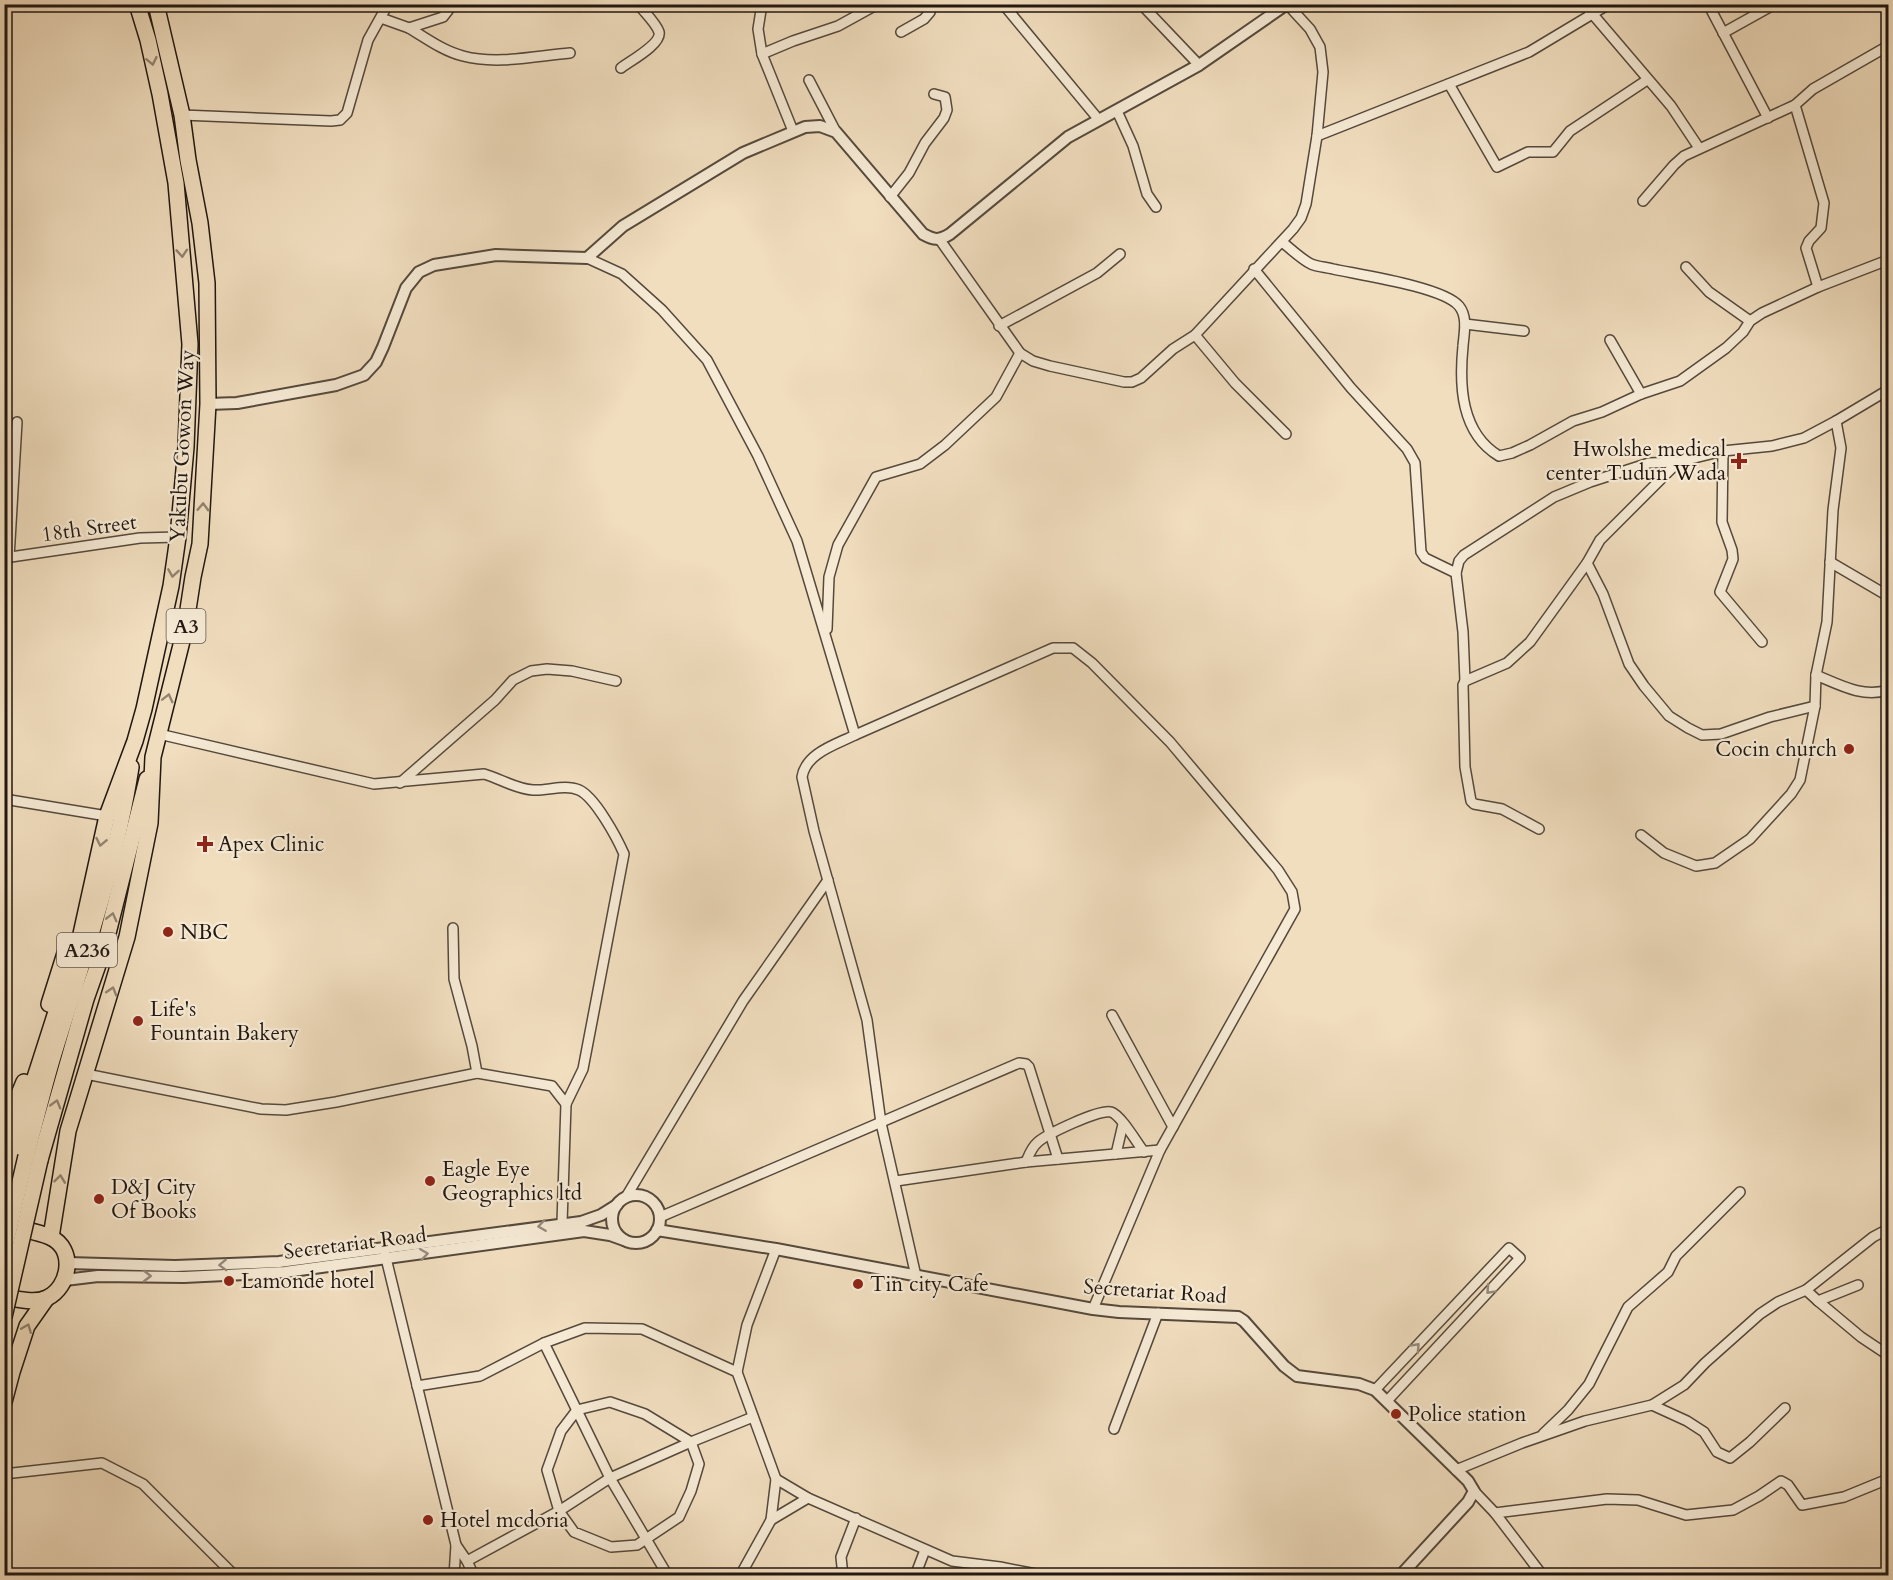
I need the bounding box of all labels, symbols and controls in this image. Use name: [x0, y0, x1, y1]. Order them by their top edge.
one-way arrow: [145, 56, 158, 66]
one-way arrow: [176, 249, 189, 258]
street label: Yakubu Gowon Way: [163, 349, 202, 543]
place label: Hwolshe medical center Tudun Wada: [1546, 435, 1726, 488]
marker: Hwolshe medical center Tudun Wada: [1730, 452, 1748, 470]
one-way arrow: [196, 502, 209, 511]
street label: 18th Street: [40, 507, 139, 550]
one-way arrow: [167, 568, 179, 578]
road number: A3: [166, 609, 206, 643]
one-way arrow: [161, 693, 174, 703]
place label: Cocin church: [1715, 735, 1837, 764]
marker: Cocin church: [1842, 742, 1856, 756]
place label: Apex Clinic: [218, 830, 324, 859]
marker: Apex Clinic: [196, 835, 214, 853]
one-way arrow: [95, 837, 108, 847]
one-way arrow: [104, 913, 117, 923]
place label: NBC: [180, 918, 228, 947]
marker: NBC: [161, 925, 175, 939]
road number: A236: [57, 933, 117, 967]
one-way arrow: [104, 986, 117, 997]
place label: Life's Fountain Bakery: [150, 995, 299, 1048]
marker: Life's Fountain Bakery: [131, 1014, 145, 1028]
one-way arrow: [49, 1099, 61, 1110]
place label: Eagle Eye Geographics ltd: [442, 1155, 582, 1208]
place label: D&J City Of Books: [111, 1173, 196, 1226]
marker: Eagle Eye Geographics ltd: [423, 1174, 437, 1188]
one-way arrow: [53, 1175, 66, 1184]
marker: D&J City Of Books: [92, 1192, 106, 1206]
one-way arrow: [537, 1219, 546, 1231]
street label: Secretariat Road: [282, 1220, 428, 1267]
one-way arrow: [420, 1248, 429, 1260]
one-way arrow: [219, 1259, 228, 1271]
place label: Lamonde hotel: [241, 1267, 375, 1296]
one-way arrow: [142, 1270, 151, 1282]
place label: Tin city Cafe: [870, 1270, 989, 1299]
street label: Secretariat Road: [1082, 1272, 1228, 1311]
marker: Lamonde hotel: [222, 1274, 236, 1288]
marker: Tin city Cafe: [851, 1277, 865, 1291]
one-way arrow: [1486, 1283, 1497, 1294]
one-way arrow: [20, 1324, 32, 1335]
one-way arrow: [1408, 1343, 1419, 1354]
place label: Police station: [1408, 1400, 1526, 1429]
marker: Police station: [1389, 1407, 1403, 1421]
place label: Hotel mcdoria: [440, 1506, 569, 1535]
marker: Hotel mcdoria: [421, 1513, 435, 1527]

